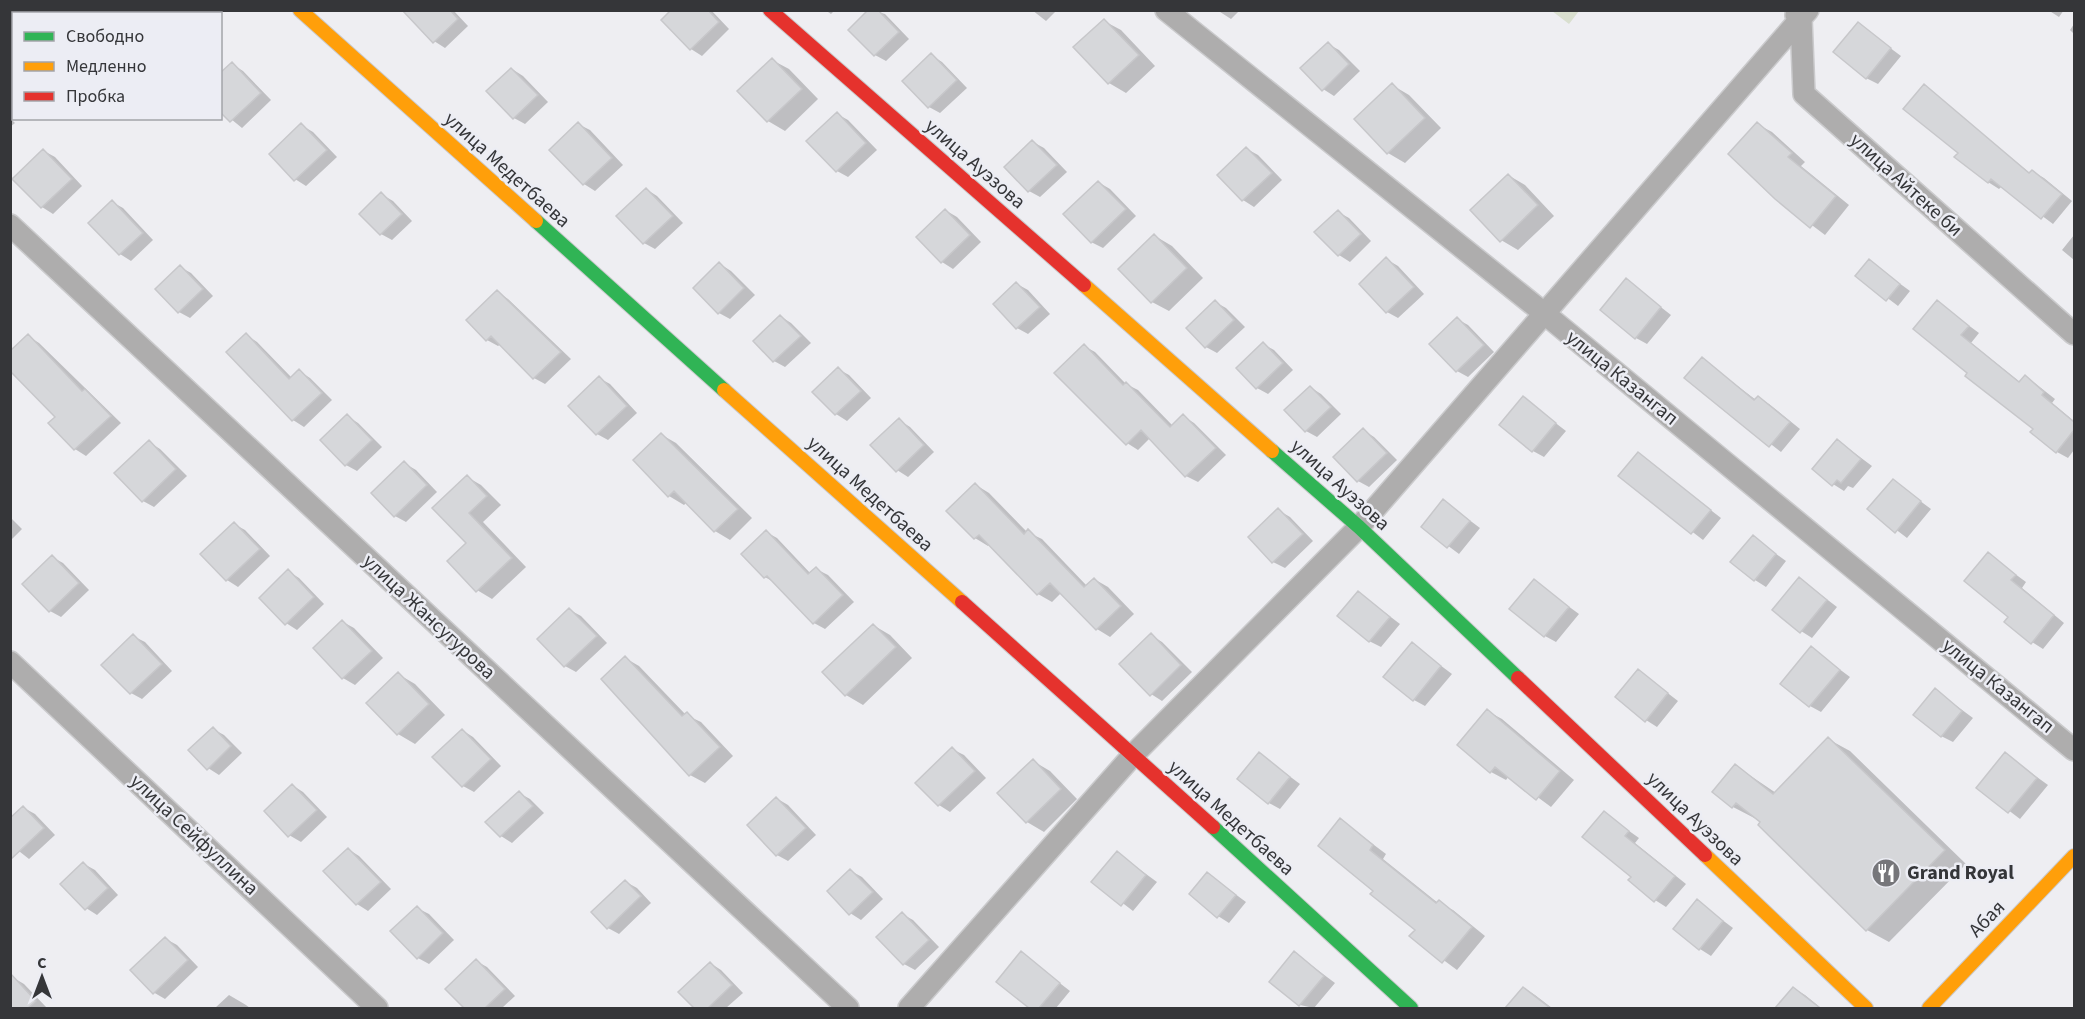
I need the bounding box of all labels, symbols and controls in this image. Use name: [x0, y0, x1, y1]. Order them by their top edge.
legend: [12, 12, 222, 120]
text: Свободно: [66, 24, 144, 49]
text: Медленно: [66, 54, 146, 79]
text: Пробка: [66, 84, 125, 109]
street label: улица Медетбаева: [438, 106, 576, 234]
street label: улица Ауэзова: [919, 112, 1031, 216]
street label: улица Айтеке би: [1843, 127, 1969, 243]
street label: улица Казангап: [1560, 324, 1684, 432]
street label: улица Медетбаева: [801, 430, 939, 558]
street label: улица Ауэзова: [1284, 433, 1396, 537]
street label: улица Жансугурова: [356, 548, 502, 686]
street label: улица Казангап: [1936, 632, 2060, 740]
street label: улица Медетбаева: [1162, 754, 1300, 882]
street label: улица Ауэзова: [1640, 765, 1750, 873]
street label: улица Сейфуллина: [123, 768, 265, 902]
restaurant icon: Grand Royal: [1870, 857, 1902, 889]
place label: Grand Royal: [1907, 859, 2014, 887]
street label: Абая: [1962, 894, 2012, 944]
north arrow: [12, 947, 72, 1007]
text: С: [37, 952, 47, 974]

